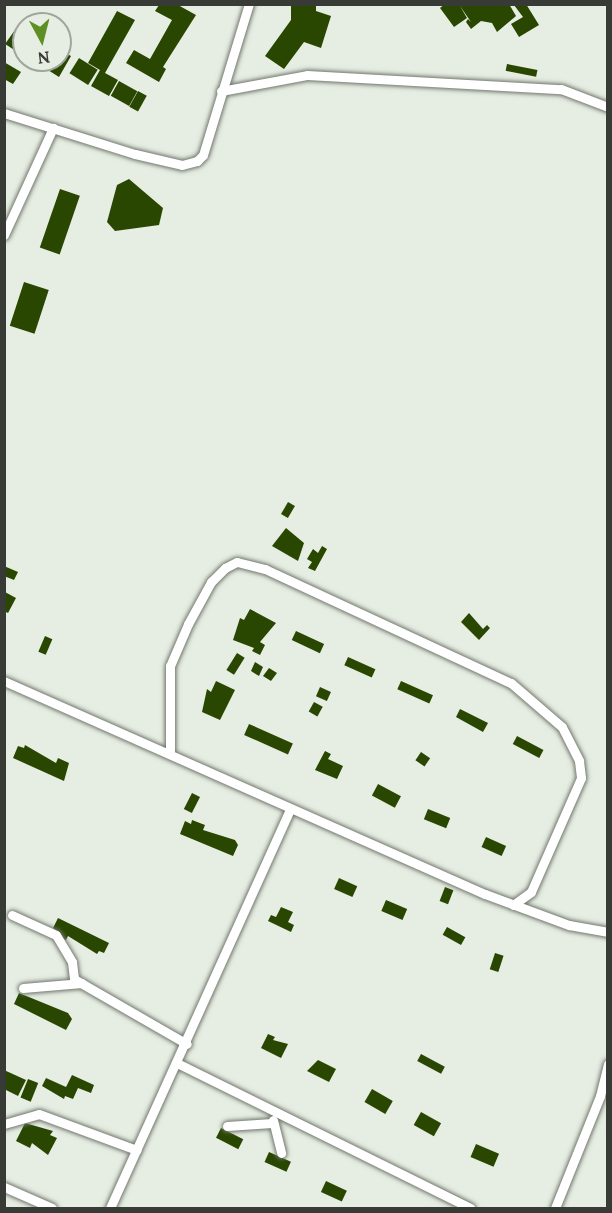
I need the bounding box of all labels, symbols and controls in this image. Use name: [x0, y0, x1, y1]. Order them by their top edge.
north arrow: [12, 12, 72, 72]
text: N: [37, 47, 51, 69]

